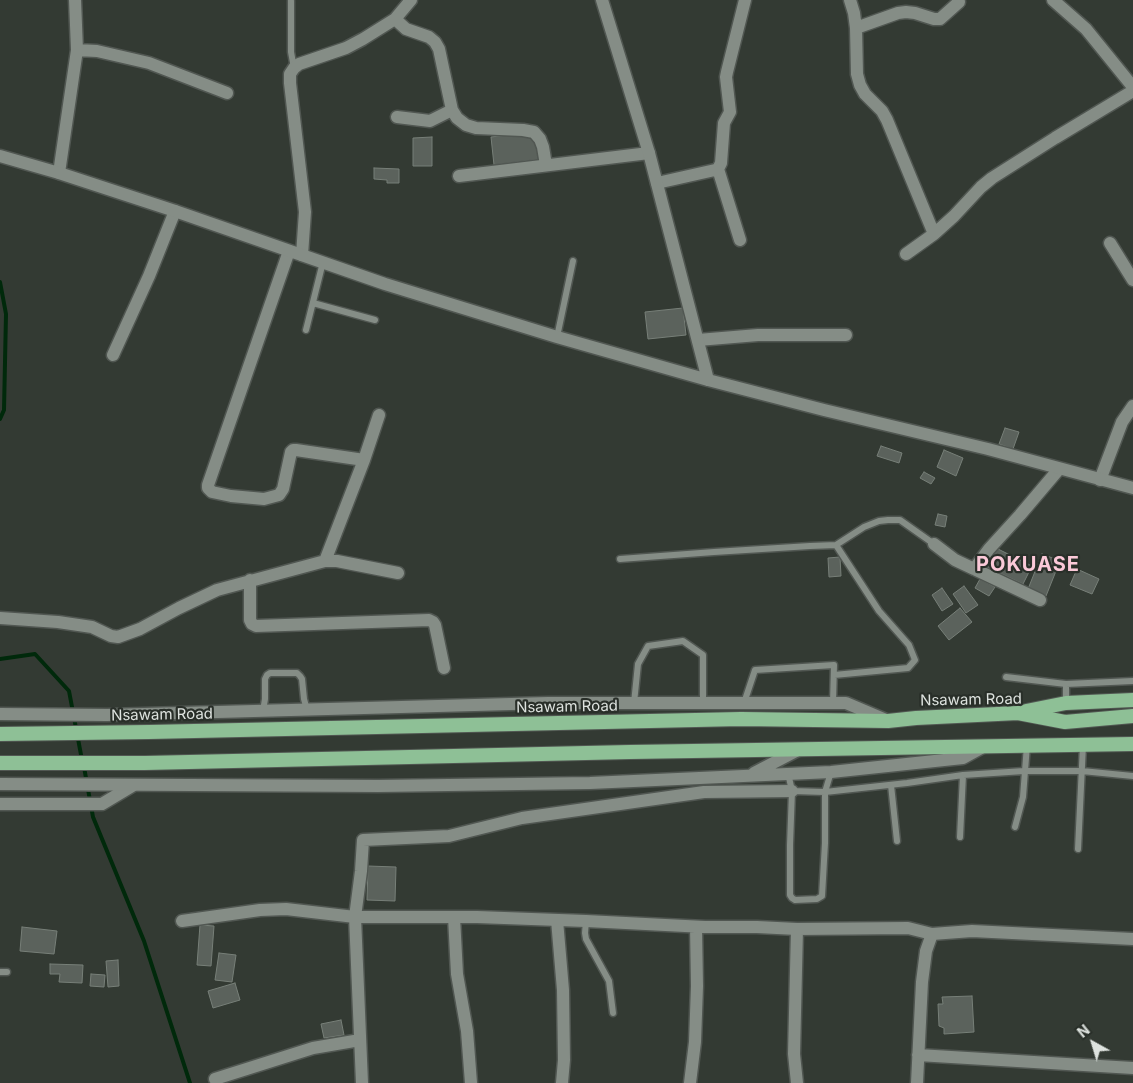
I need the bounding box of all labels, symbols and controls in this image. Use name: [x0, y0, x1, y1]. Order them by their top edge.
district label: POKUASE: [975, 553, 1081, 577]
street label: Nsawam Road: [920, 690, 1022, 710]
street label: Nsawam Road: [516, 697, 618, 717]
street label: Nsawam Road: [111, 705, 213, 725]
north arrow: [1068, 1018, 1118, 1068]
text: N: [1074, 1021, 1093, 1041]

